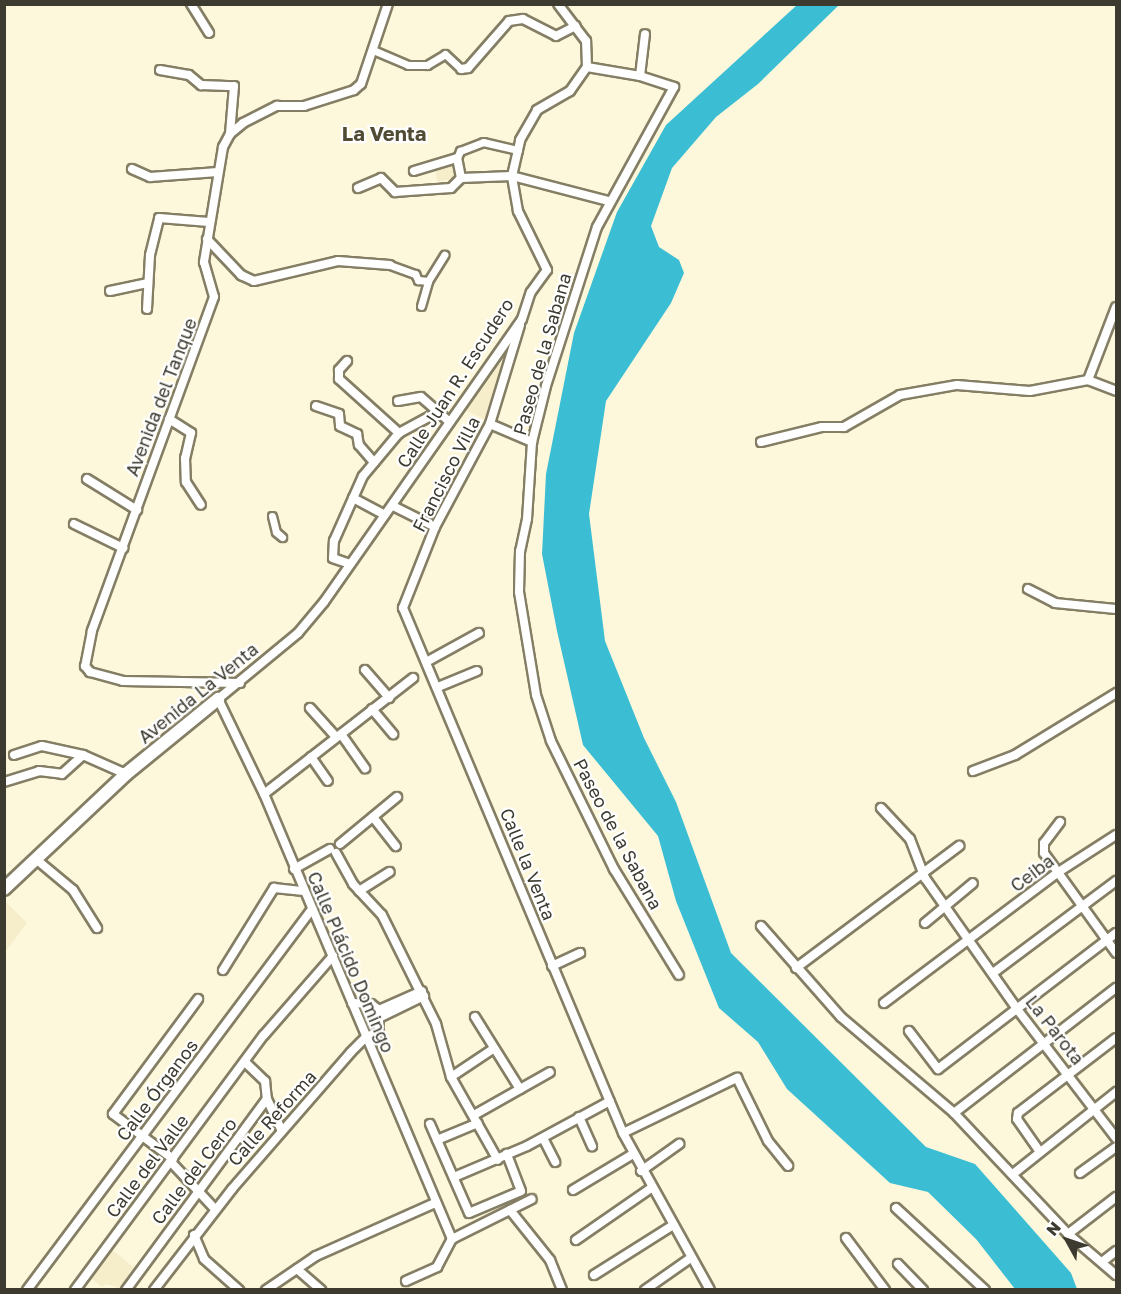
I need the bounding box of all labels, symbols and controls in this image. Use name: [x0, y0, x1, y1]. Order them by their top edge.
district label: La Venta: [342, 121, 426, 145]
street label: Paseo de la Sabana: [509, 270, 575, 438]
street label: Calle Juan R. Escudero: [392, 294, 518, 472]
street label: Avenida del Tanque: [121, 315, 201, 479]
street label: Francisco Villa: [408, 413, 484, 535]
street label: Avenida La Venta: [134, 638, 262, 748]
street label: Paseo de la Sabana: [569, 755, 667, 913]
street label: Calle la Venta: [496, 805, 560, 923]
street label: Ceiba: [1006, 850, 1058, 896]
street label: Calle Plácido Domingo: [303, 868, 399, 1056]
street label: La Parota: [1021, 991, 1089, 1069]
street label: Calle Órganos: [112, 1035, 202, 1145]
street label: Calle Reforma: [223, 1066, 321, 1170]
street label: Calle del Valle: [101, 1110, 193, 1222]
street label: Calle del Cerro: [147, 1113, 241, 1229]
north arrow: [1037, 1210, 1097, 1270]
text: N: [1042, 1217, 1065, 1240]

